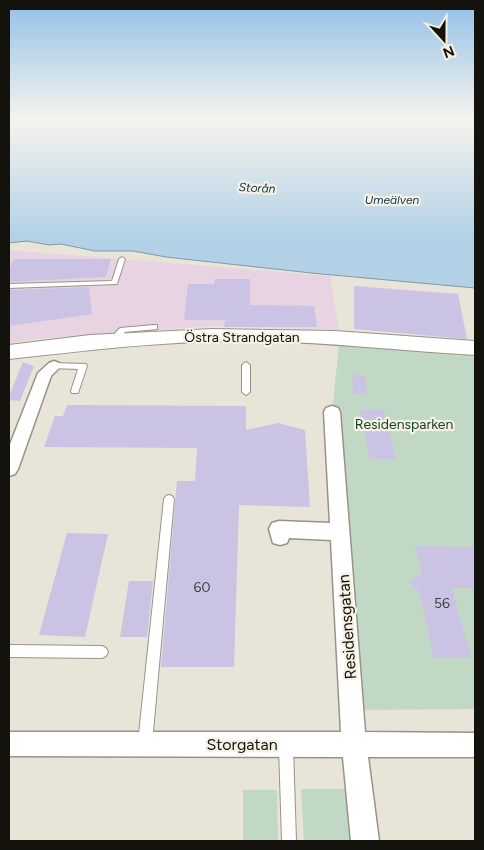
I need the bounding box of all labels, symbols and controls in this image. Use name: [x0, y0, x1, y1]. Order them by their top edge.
north arrow: [419, 15, 469, 65]
text: N: [440, 42, 457, 62]
water label: Storån: [238, 180, 276, 196]
water label: Umeälven: [365, 193, 419, 207]
street label: Östra Strandgatan: [184, 329, 300, 346]
park label: Residensparken: [355, 416, 453, 433]
street label: Residensgatan: [334, 574, 360, 680]
house number: 60: [194, 579, 210, 596]
house number: 56: [434, 595, 450, 612]
street label: Storgatan: [206, 735, 278, 754]

